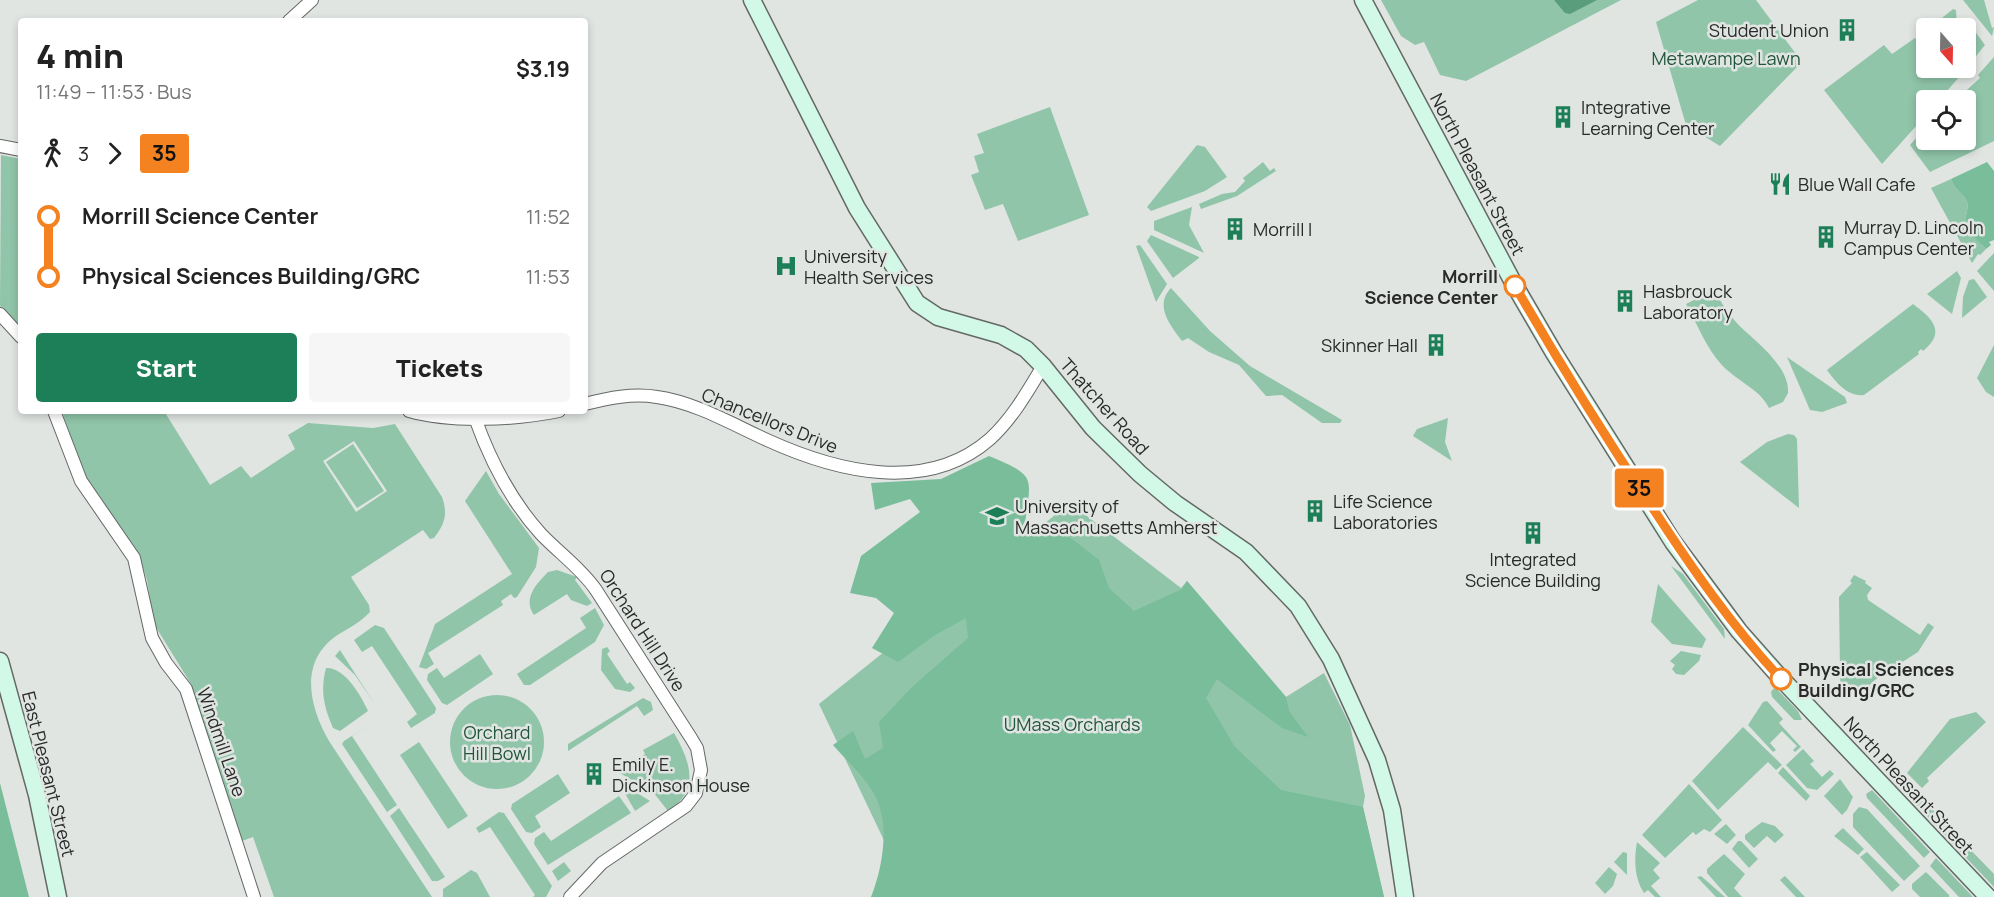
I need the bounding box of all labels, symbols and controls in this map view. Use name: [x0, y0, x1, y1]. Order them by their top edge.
building icon: Student Union: [1834, 17, 1860, 43]
place label: Student Union: [1709, 18, 1829, 42]
north arrow: [1916, 18, 1976, 78]
map controls: [1916, 18, 1976, 150]
text: 4 min: [36, 33, 124, 78]
park label: Metawampe Lawn: [1651, 46, 1801, 70]
text: $3.19: [516, 54, 570, 84]
text: 11:49 – 11:53 · Bus: [36, 78, 192, 105]
street label: North Pleasant Street: [1425, 89, 1531, 259]
button: locate: [1916, 90, 1976, 150]
place label: Integrative Learning Center: [1581, 95, 1715, 140]
building icon: Integrative Learning Center: [1550, 104, 1576, 130]
icon: walk: [36, 137, 69, 170]
icon: forward: [98, 137, 131, 170]
text: 35: [152, 139, 177, 167]
text: 3: [78, 140, 89, 167]
restaurant icon: Blue Wall Cafe: [1767, 171, 1793, 197]
place label: Blue Wall Cafe: [1798, 172, 1916, 196]
text: Morrill Science Center: [82, 201, 318, 231]
text: 11:52: [526, 203, 570, 230]
place label: Murray D. Lincoln Campus Center: [1844, 215, 1984, 260]
building icon: Morrill I: [1222, 216, 1248, 242]
place label: Morrill I: [1253, 217, 1312, 241]
building icon: Murray D. Lincoln Campus Center: [1813, 224, 1839, 250]
place label: University Health Services: [804, 244, 933, 289]
hospital icon: University Health Services: [773, 253, 799, 279]
text: Physical Sciences Building/GRC: [82, 261, 420, 291]
text: 11:53: [526, 263, 570, 290]
place label: Morrill Science Center: [1364, 264, 1498, 309]
marker: Morrill Science Center: [1504, 275, 1526, 297]
place label: Hasbrouck Laboratory: [1643, 279, 1733, 324]
building icon: Hasbrouck Laboratory: [1612, 288, 1638, 314]
building icon: Skinner Hall: [1423, 332, 1449, 358]
button: Start: [36, 333, 297, 402]
button: Tickets: [309, 333, 570, 402]
place label: Skinner Hall: [1321, 333, 1418, 357]
street label: Thatcher Road: [1055, 353, 1155, 459]
street label: Chancellors Drive: [698, 382, 842, 458]
line badge: 35: [1612, 468, 1666, 508]
text: 35: [1627, 474, 1651, 502]
place label: Life Science Laboratories: [1333, 489, 1438, 534]
place label: University of Massachusetts Amherst: [1015, 494, 1217, 539]
building icon: Life Science Laboratories: [1302, 498, 1328, 524]
school or university icon: University of Massachusetts Amherst: [984, 503, 1010, 529]
building icon: Integrated Science Building: [1520, 520, 1546, 546]
place label: Integrated Science Building: [1465, 547, 1601, 592]
street label: Orchard Hill Drive: [594, 564, 692, 696]
place label: Physical Sciences Building/GRC: [1798, 657, 1954, 702]
marker: Physical Sciences Building/GRC: [1770, 668, 1792, 690]
street label: Windmill Lane: [192, 684, 252, 800]
street label: East Pleasant Street: [17, 689, 81, 859]
street label: North Pleasant Street: [1839, 711, 1979, 859]
park label: UMass Orchards: [1004, 712, 1140, 736]
park label: Orchard Hill Bowl: [463, 720, 531, 765]
place label: Emily E. Dickinson House: [612, 752, 750, 797]
building icon: Emily E. Dickinson House: [581, 761, 607, 787]

